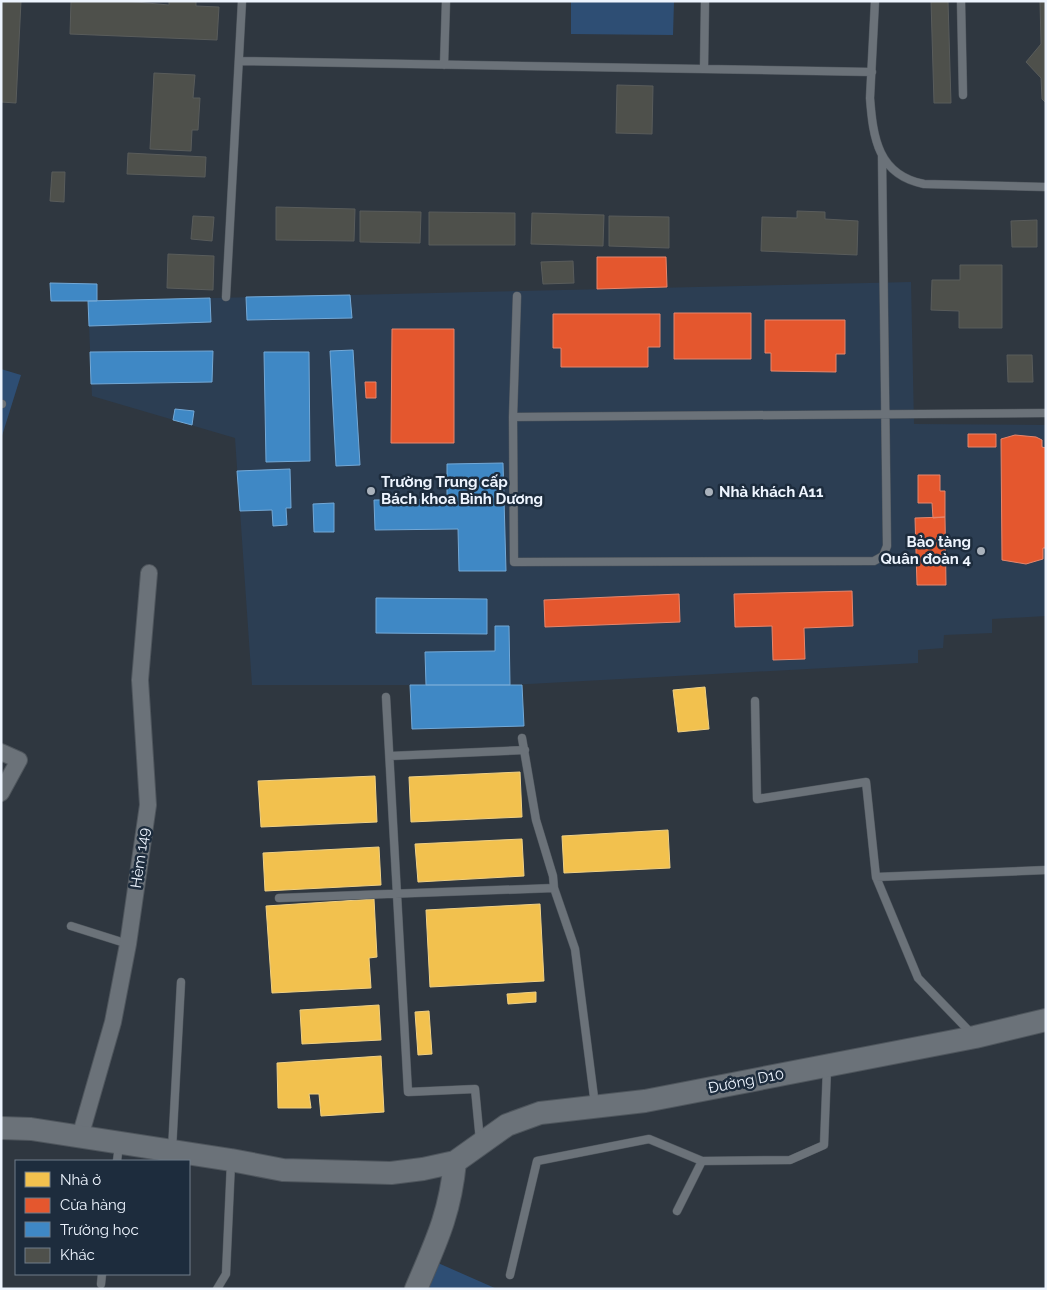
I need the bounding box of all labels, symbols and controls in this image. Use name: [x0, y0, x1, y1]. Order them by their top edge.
place label: Trường Trung cấp Bách khoa Bình Dương: [381, 473, 543, 508]
place label: Nhà khách A11: [719, 483, 824, 501]
marker: Trường Trung cấp Bách khoa Bình Dương: [365, 485, 377, 497]
marker: Nhà khách A11: [703, 486, 715, 498]
place label: Bảo tàng Quân đoàn 4: [881, 533, 971, 568]
marker: Bảo tàng Quân đoàn 4: [975, 545, 987, 557]
street label: Hẻm 149: [127, 826, 153, 889]
street label: Đường D10: [707, 1065, 785, 1097]
legend: [15, 1160, 190, 1275]
text: Nhà ở: [60, 1171, 101, 1189]
text: Cửa hàng: [60, 1196, 126, 1214]
text: Trường học: [60, 1221, 139, 1239]
text: Khác: [60, 1246, 95, 1264]

